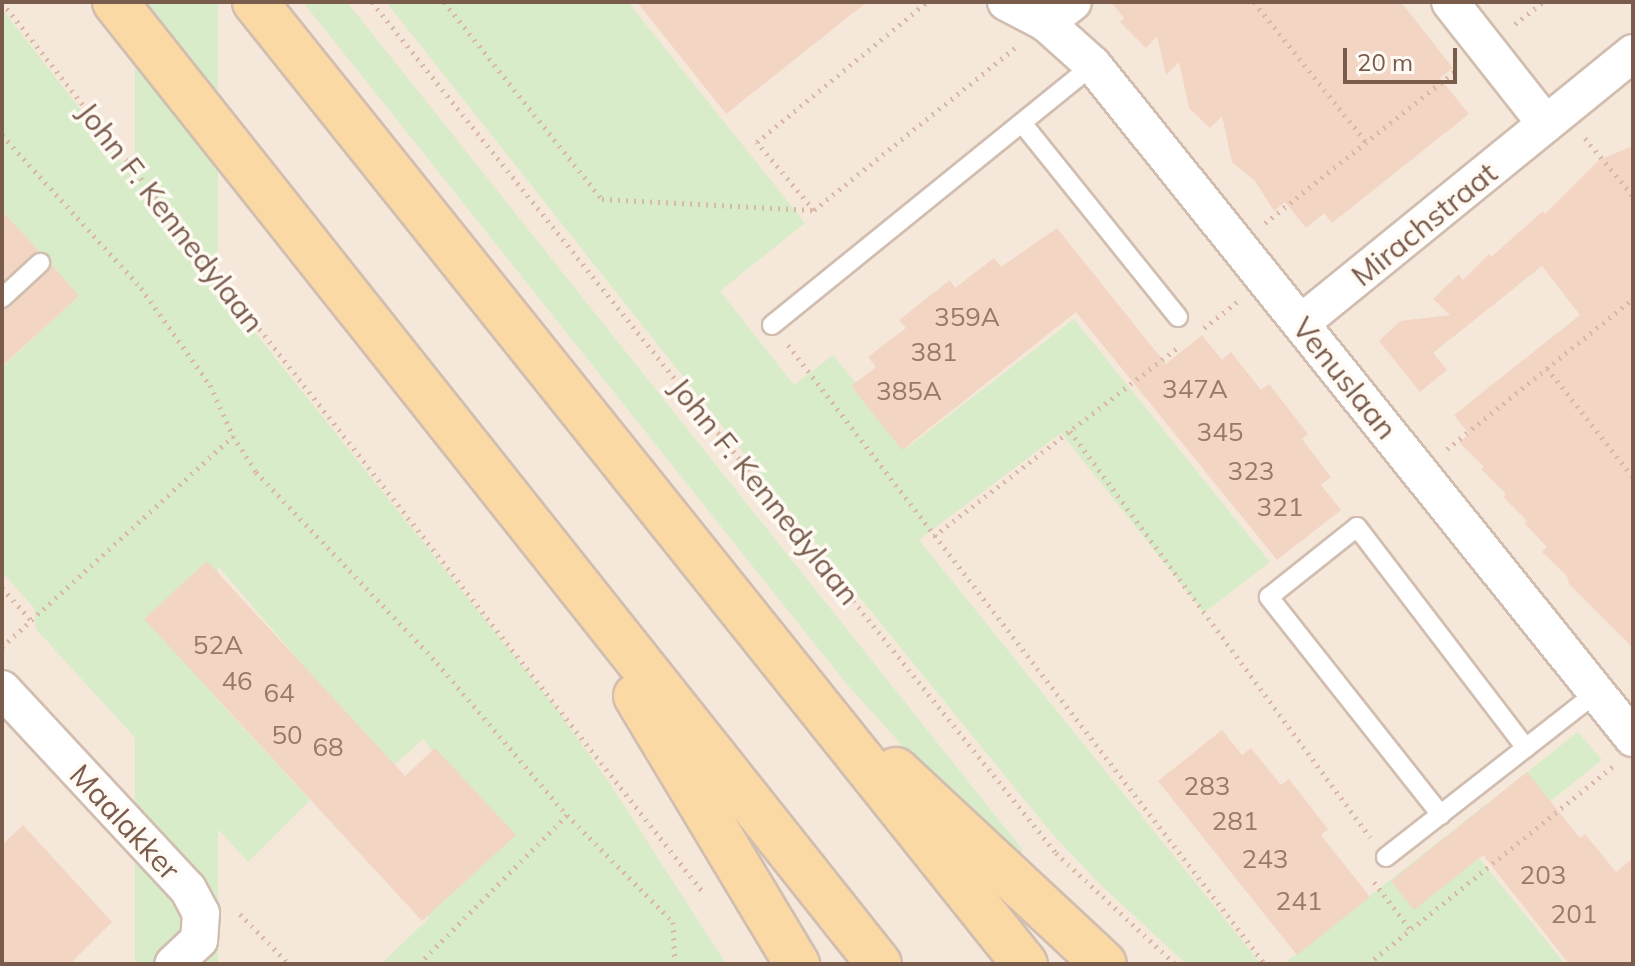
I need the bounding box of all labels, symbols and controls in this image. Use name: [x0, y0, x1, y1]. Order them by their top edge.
scale bar: [1347, 32, 1461, 82]
text: 20 m: [1357, 47, 1413, 77]
street label: John F. Kennedylaan: [70, 95, 272, 339]
street label: Mirachstraat: [1344, 154, 1504, 294]
house number: 359A: [934, 301, 1000, 333]
street label: Venuslaan: [1285, 310, 1405, 446]
house number: 381: [911, 336, 957, 368]
street label: John F. Kennedylaan: [662, 370, 868, 612]
house number: 347A: [1162, 373, 1228, 405]
house number: 385A: [876, 375, 942, 407]
house number: 345: [1197, 416, 1243, 448]
house number: 323: [1228, 455, 1274, 487]
house number: 321: [1257, 491, 1303, 523]
house number: 52A: [193, 629, 243, 661]
house number: 46: [221, 665, 253, 697]
house number: 64: [263, 677, 295, 709]
house number: 50: [271, 719, 303, 751]
house number: 68: [312, 731, 344, 763]
street label: Maalakker: [63, 757, 187, 887]
house number: 283: [1184, 770, 1230, 802]
house number: 281: [1212, 805, 1258, 837]
house number: 243: [1242, 843, 1288, 875]
house number: 203: [1520, 859, 1566, 891]
house number: 241: [1276, 885, 1322, 917]
house number: 201: [1551, 898, 1597, 930]

